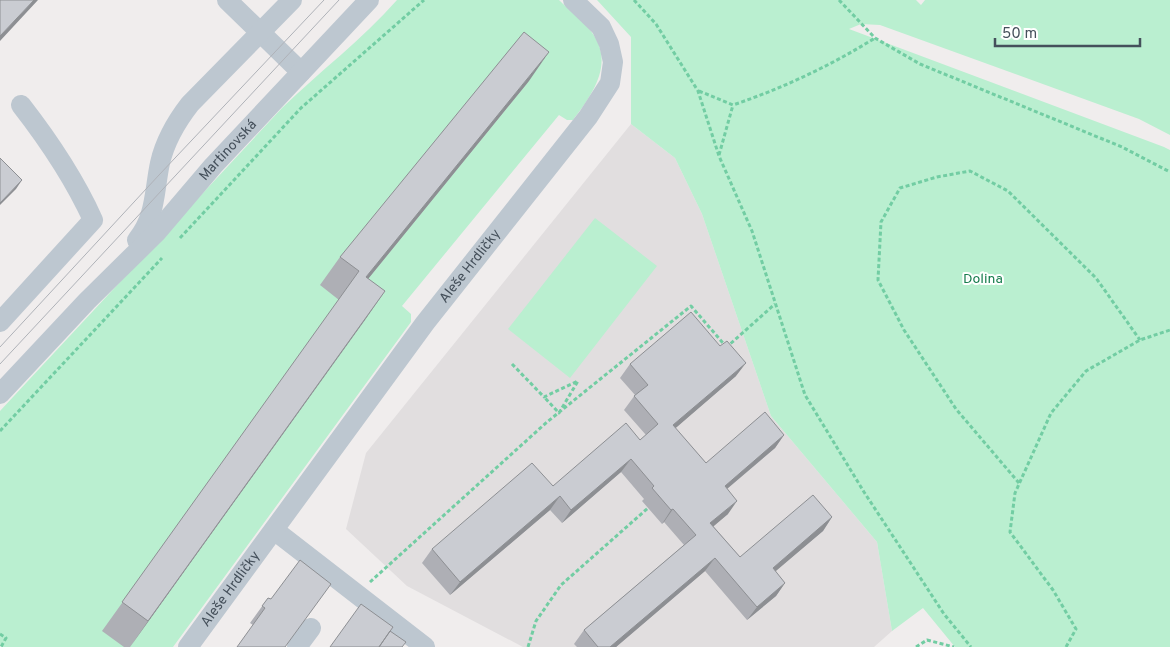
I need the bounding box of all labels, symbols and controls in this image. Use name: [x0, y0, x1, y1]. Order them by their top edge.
scale bar: [995, 15, 1140, 47]
text: 50 m: [1002, 25, 1037, 44]
street label: Martinovská: [196, 116, 260, 184]
street label: Aleše Hrdličky: [436, 226, 504, 306]
park label: Dolina: [963, 271, 1003, 288]
street label: Aleše Hrdličky: [197, 548, 264, 630]

